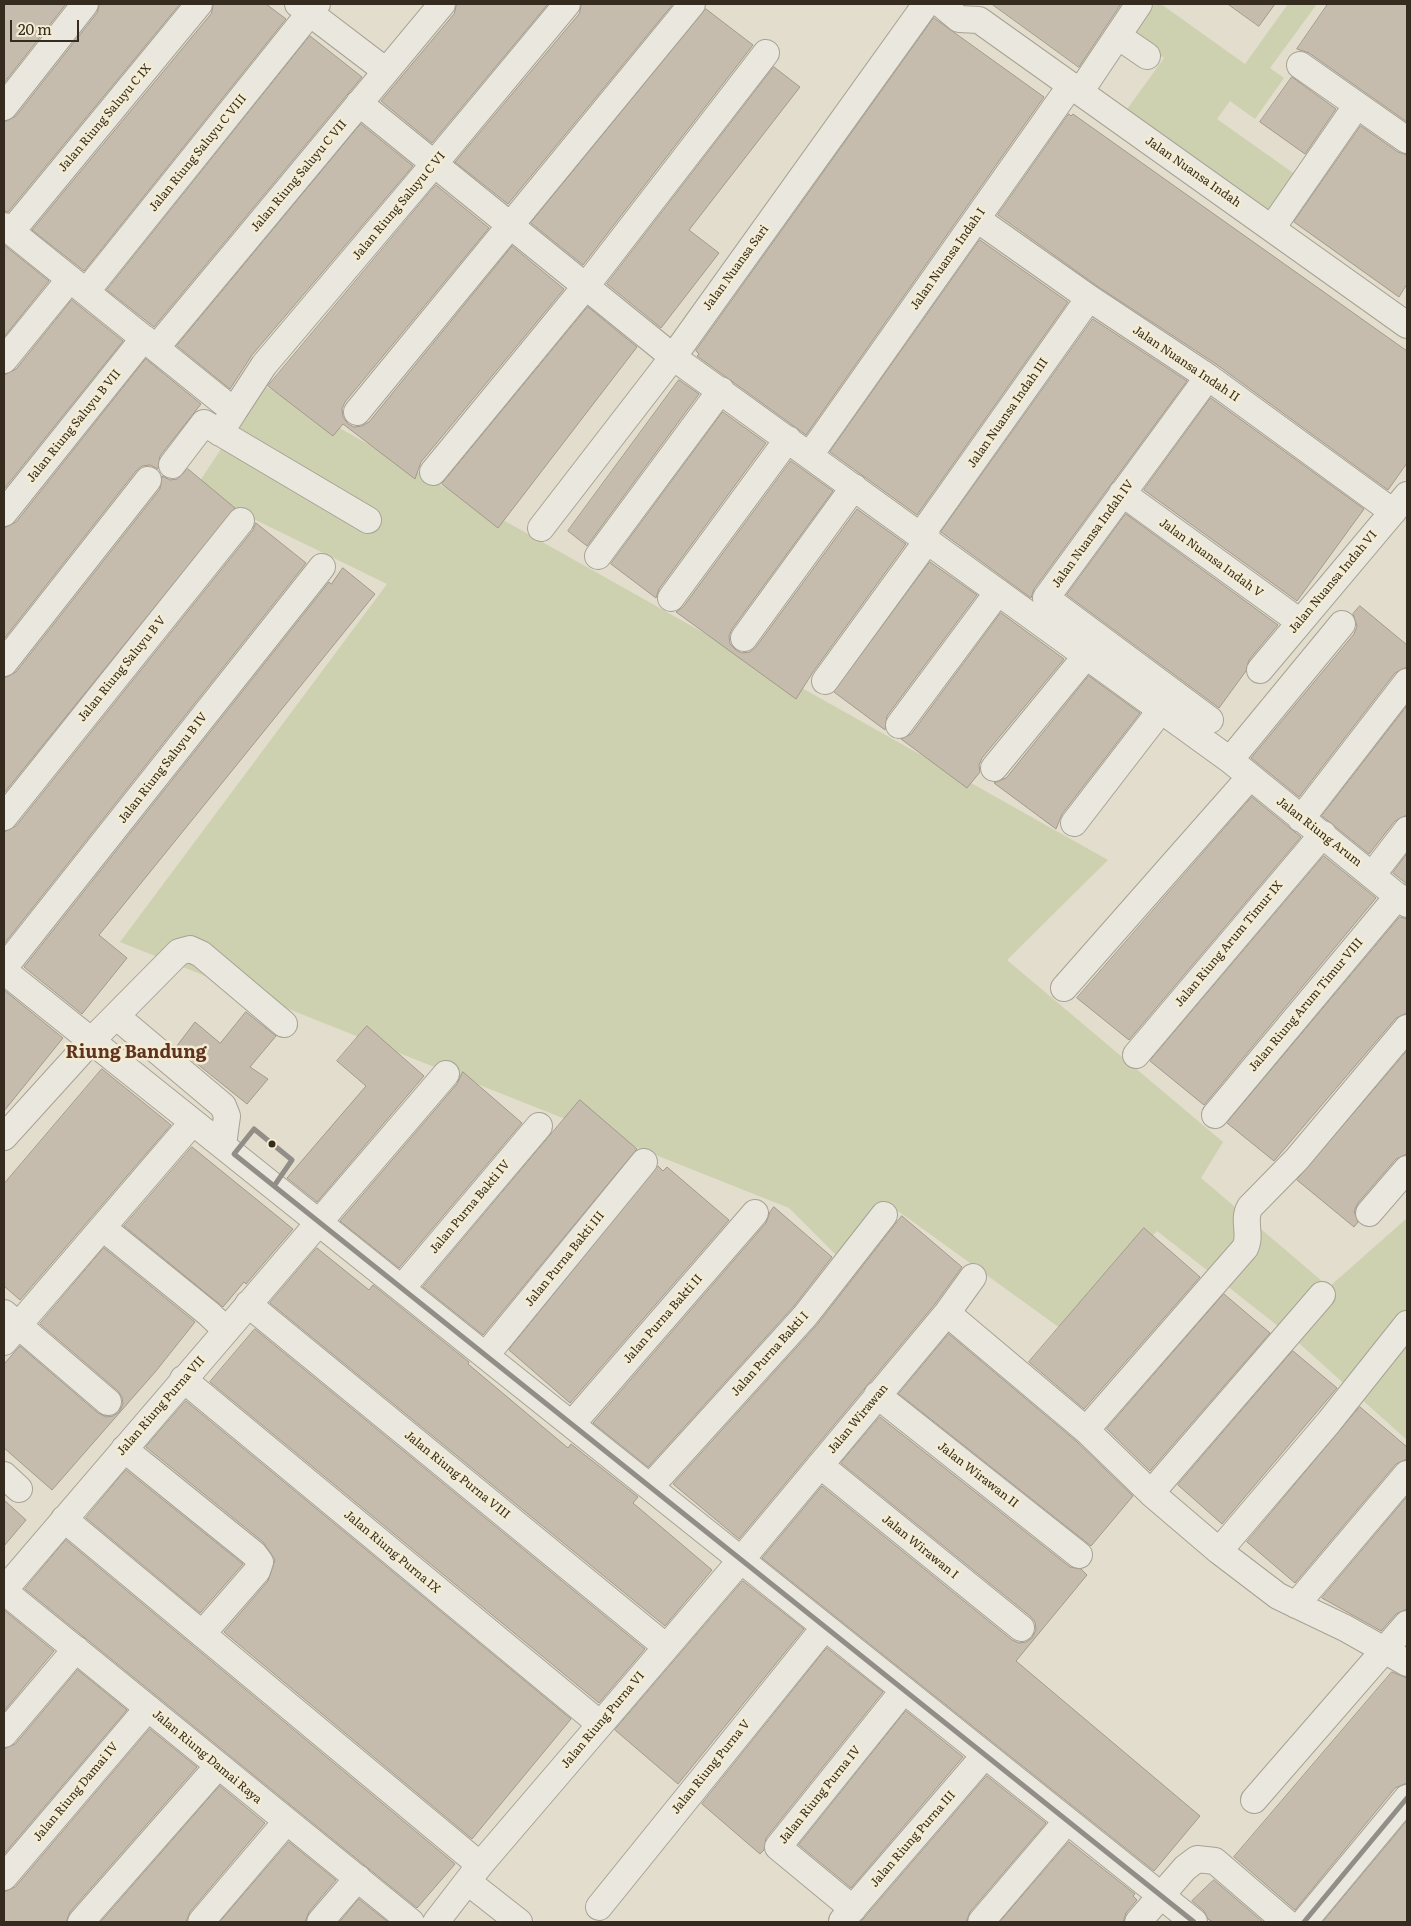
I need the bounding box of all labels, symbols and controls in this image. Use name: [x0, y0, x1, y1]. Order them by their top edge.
scale bar: [12, 10, 81, 42]
text: 20 m: [18, 17, 52, 40]
street label: Jalan Riung Saluyu C IX: [56, 61, 154, 175]
street label: Jalan Riung Saluyu C VIII: [146, 91, 250, 215]
street label: Jalan Riung Saluyu C VII: [248, 117, 350, 235]
street label: Jalan Nuansa Indah: [1142, 134, 1244, 210]
street label: Jalan Riung Saluyu C VI: [350, 149, 448, 263]
street label: Jalan Nuansa Indah I: [907, 205, 989, 313]
street label: Jalan Nuansa Sari: [700, 222, 772, 314]
street label: Jalan Nuansa Indah II: [1130, 323, 1242, 405]
street label: Jalan Nuansa Indah III: [965, 355, 1051, 471]
street label: Jalan Riung Saluyu B VII: [24, 367, 124, 485]
street label: Jalan Nuansa Indah IV: [1049, 477, 1137, 591]
street label: Jalan Nuansa Indah V: [1156, 515, 1266, 601]
street label: Jalan Nuansa Indah VI: [1286, 528, 1380, 636]
street label: Jalan Riung Saluyu B V: [75, 613, 169, 725]
street label: Jalan Riung Saluyu B IV: [115, 710, 211, 826]
street label: Jalan Riung Arum: [1273, 794, 1365, 870]
street label: Jalan Riung Arum Timur IX: [1172, 878, 1286, 1010]
street label: Jalan Riung Arum Timur VIII: [1246, 935, 1366, 1075]
district label: Riung Bandung: [65, 1042, 207, 1064]
unlabelled marker: [267, 1139, 277, 1149]
street label: Jalan Purna Bakti IV: [427, 1157, 513, 1257]
street label: Jalan Purna Bakti III: [522, 1208, 608, 1310]
street label: Jalan Purna Bakti II: [620, 1271, 706, 1367]
street label: Jalan Purna Bakti I: [728, 1309, 812, 1399]
street label: Jalan Riung Purna VII: [114, 1353, 208, 1459]
street label: Jalan Wirawan: [825, 1381, 891, 1457]
street label: Jalan Riung Purna VIII: [401, 1428, 513, 1522]
street label: Jalan Wirawan II: [935, 1439, 1021, 1511]
street label: Jalan Riung Purna IX: [341, 1507, 443, 1597]
street label: Jalan Wirawan I: [879, 1512, 961, 1582]
street label: Jalan Riung Purna VI: [558, 1669, 648, 1771]
street label: Jalan Riung Damai Raya: [149, 1707, 265, 1807]
street label: Jalan Riung Purna V: [669, 1717, 753, 1817]
street label: Jalan Riung Damai IV: [30, 1740, 122, 1844]
street label: Jalan Riung Purna IV: [776, 1743, 864, 1847]
street label: Jalan Riung Purna III: [867, 1788, 959, 1890]

